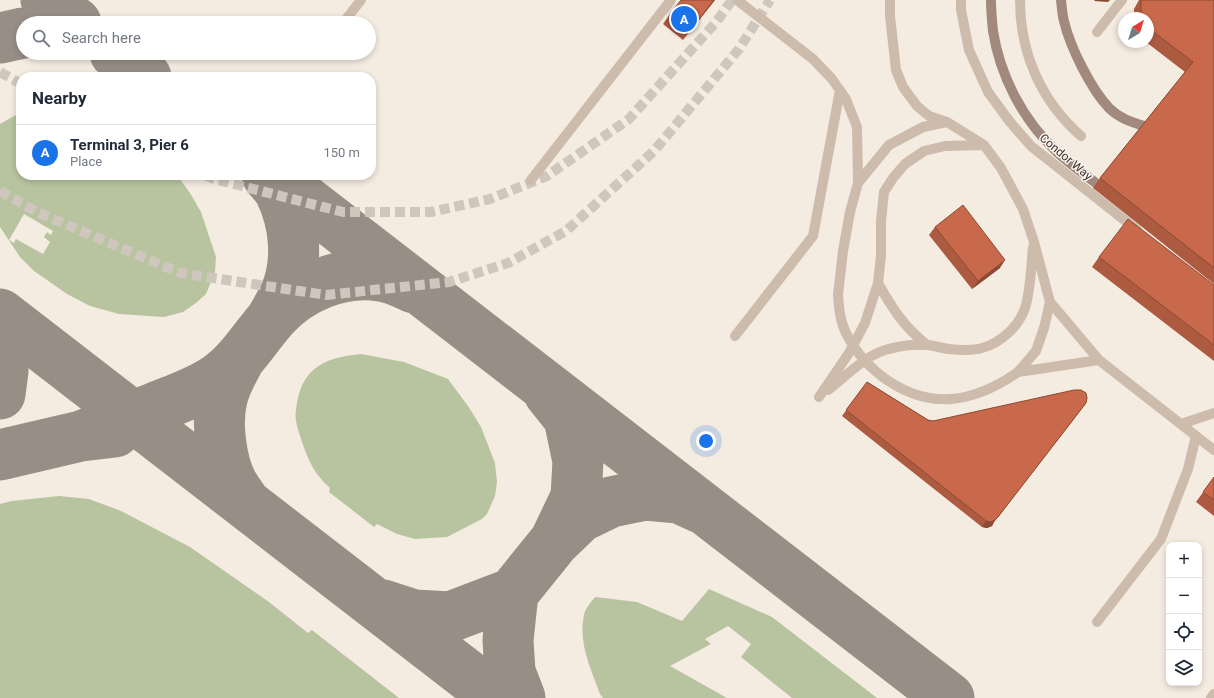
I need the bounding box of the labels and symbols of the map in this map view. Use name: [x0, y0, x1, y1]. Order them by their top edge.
pin: A: [671, 4, 697, 34]
north arrow: [1118, 12, 1154, 48]
street label: Condor Way: [1037, 131, 1095, 183]
your location: [696, 431, 716, 451]

